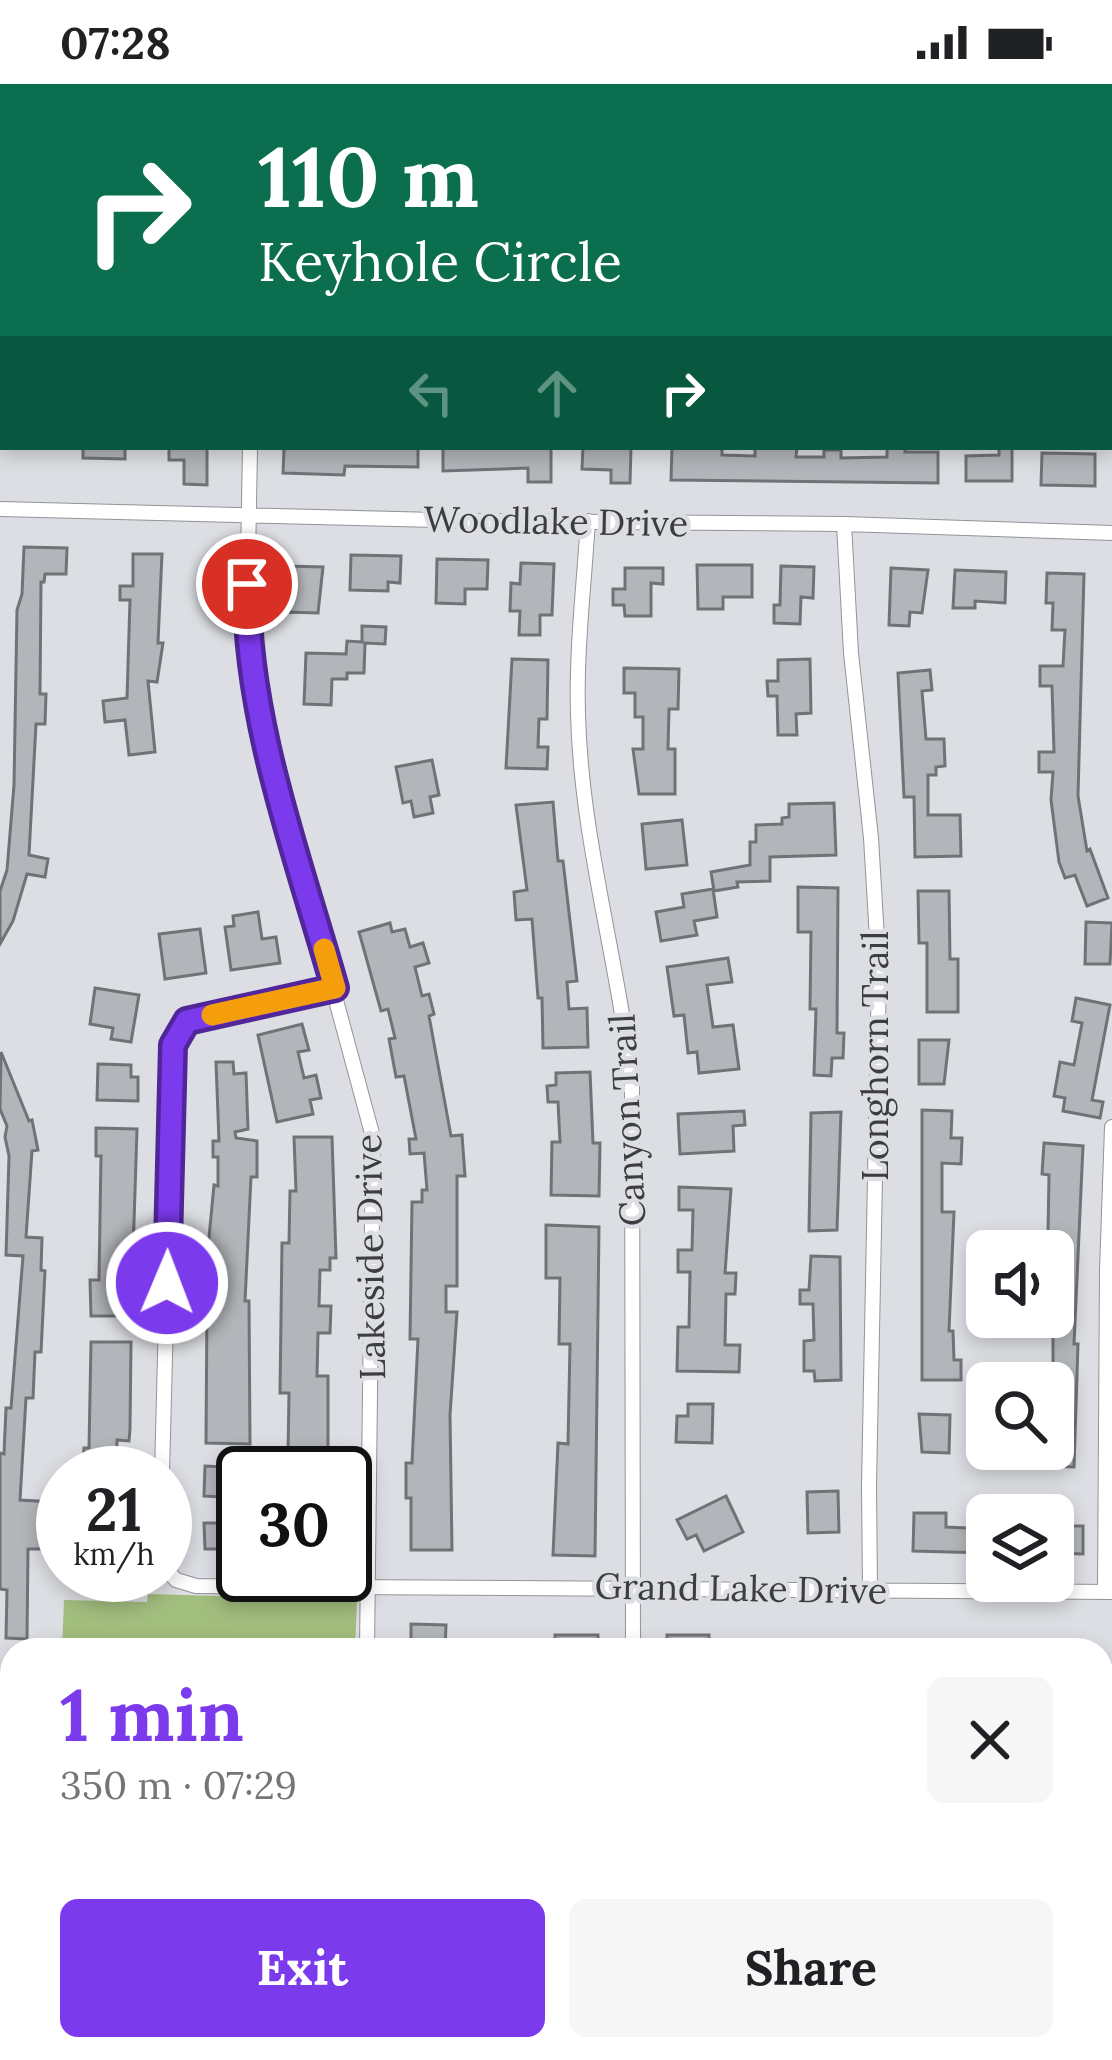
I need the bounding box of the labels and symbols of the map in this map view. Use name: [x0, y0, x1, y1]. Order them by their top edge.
street label: Woodlake Drive: [423, 496, 689, 546]
pin: [196, 533, 298, 635]
street label: Longhorn Trail: [852, 931, 898, 1181]
street label: Canyon Trail: [598, 1013, 656, 1227]
street label: Lakeside Drive: [345, 1134, 395, 1380]
position arrow: [104, 1220, 230, 1346]
speed limit sign: 30: [216, 1446, 372, 1602]
street label: Grand Lake Drive: [594, 1562, 888, 1614]

